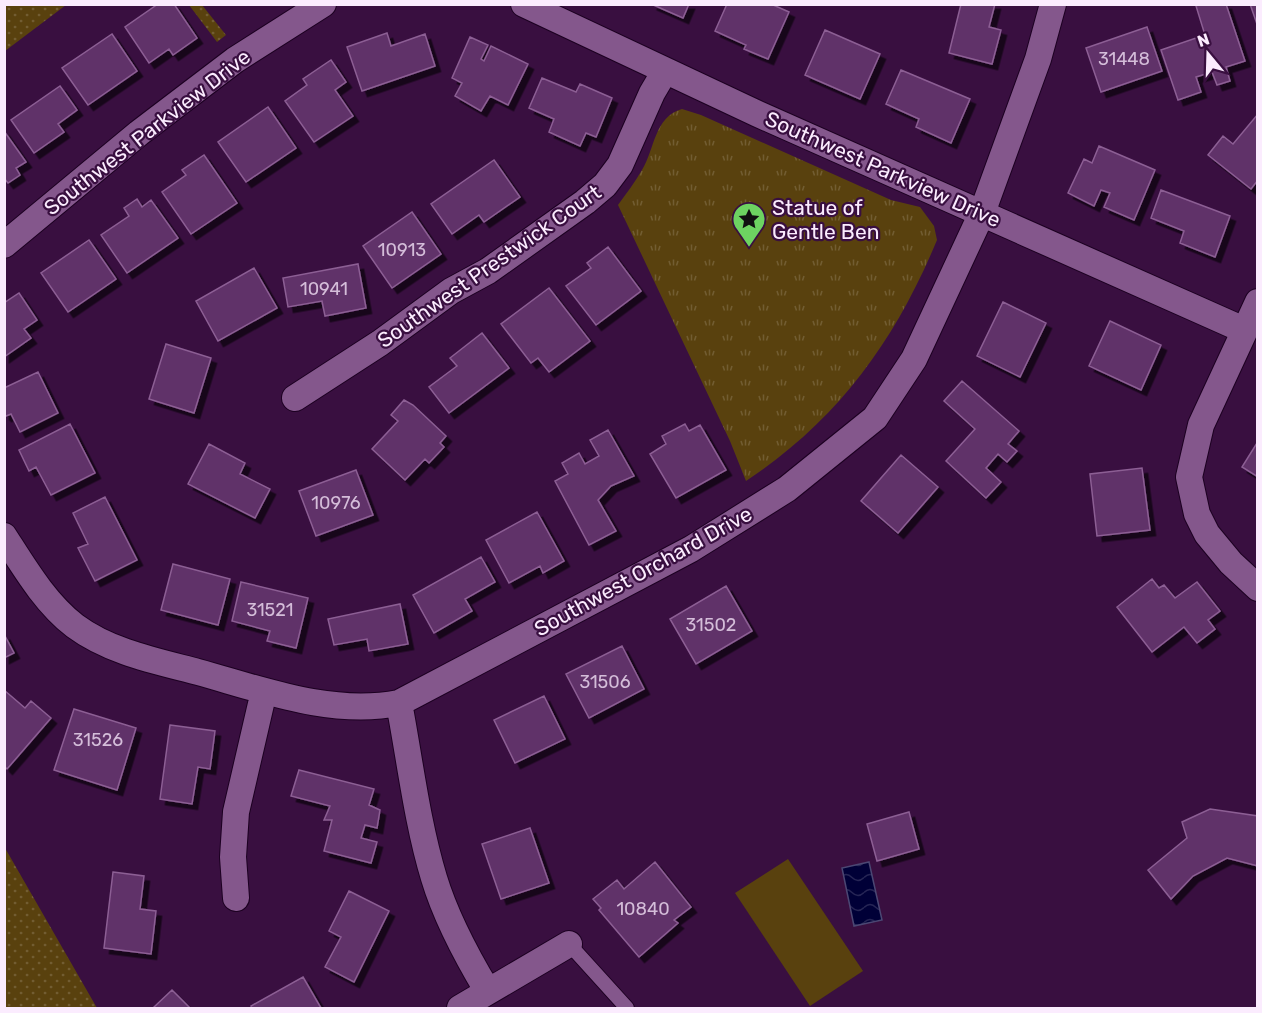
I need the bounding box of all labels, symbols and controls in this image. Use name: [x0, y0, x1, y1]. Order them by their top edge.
north arrow: [1178, 24, 1238, 84]
text: N: [1195, 29, 1212, 51]
street label: Southwest Parkview Drive: [39, 44, 255, 220]
house number: 31448: [1098, 48, 1150, 70]
street label: Southwest Parkview Drive: [761, 106, 1005, 232]
street label: Southwest Prestwick Court: [372, 179, 606, 353]
place label: Statue of Gentle Ben: [772, 195, 879, 244]
place icon: Statue of Gentle Ben: [731, 201, 767, 248]
house number: 10913: [378, 239, 426, 261]
house number: 10941: [300, 278, 348, 300]
house number: 10976: [311, 492, 361, 514]
street label: Southwest Orchard Drive: [530, 501, 756, 641]
house number: 31521: [246, 599, 294, 621]
house number: 31502: [686, 614, 736, 636]
house number: 31506: [579, 671, 631, 693]
house number: 31526: [73, 729, 123, 751]
house number: 10840: [616, 898, 670, 920]

